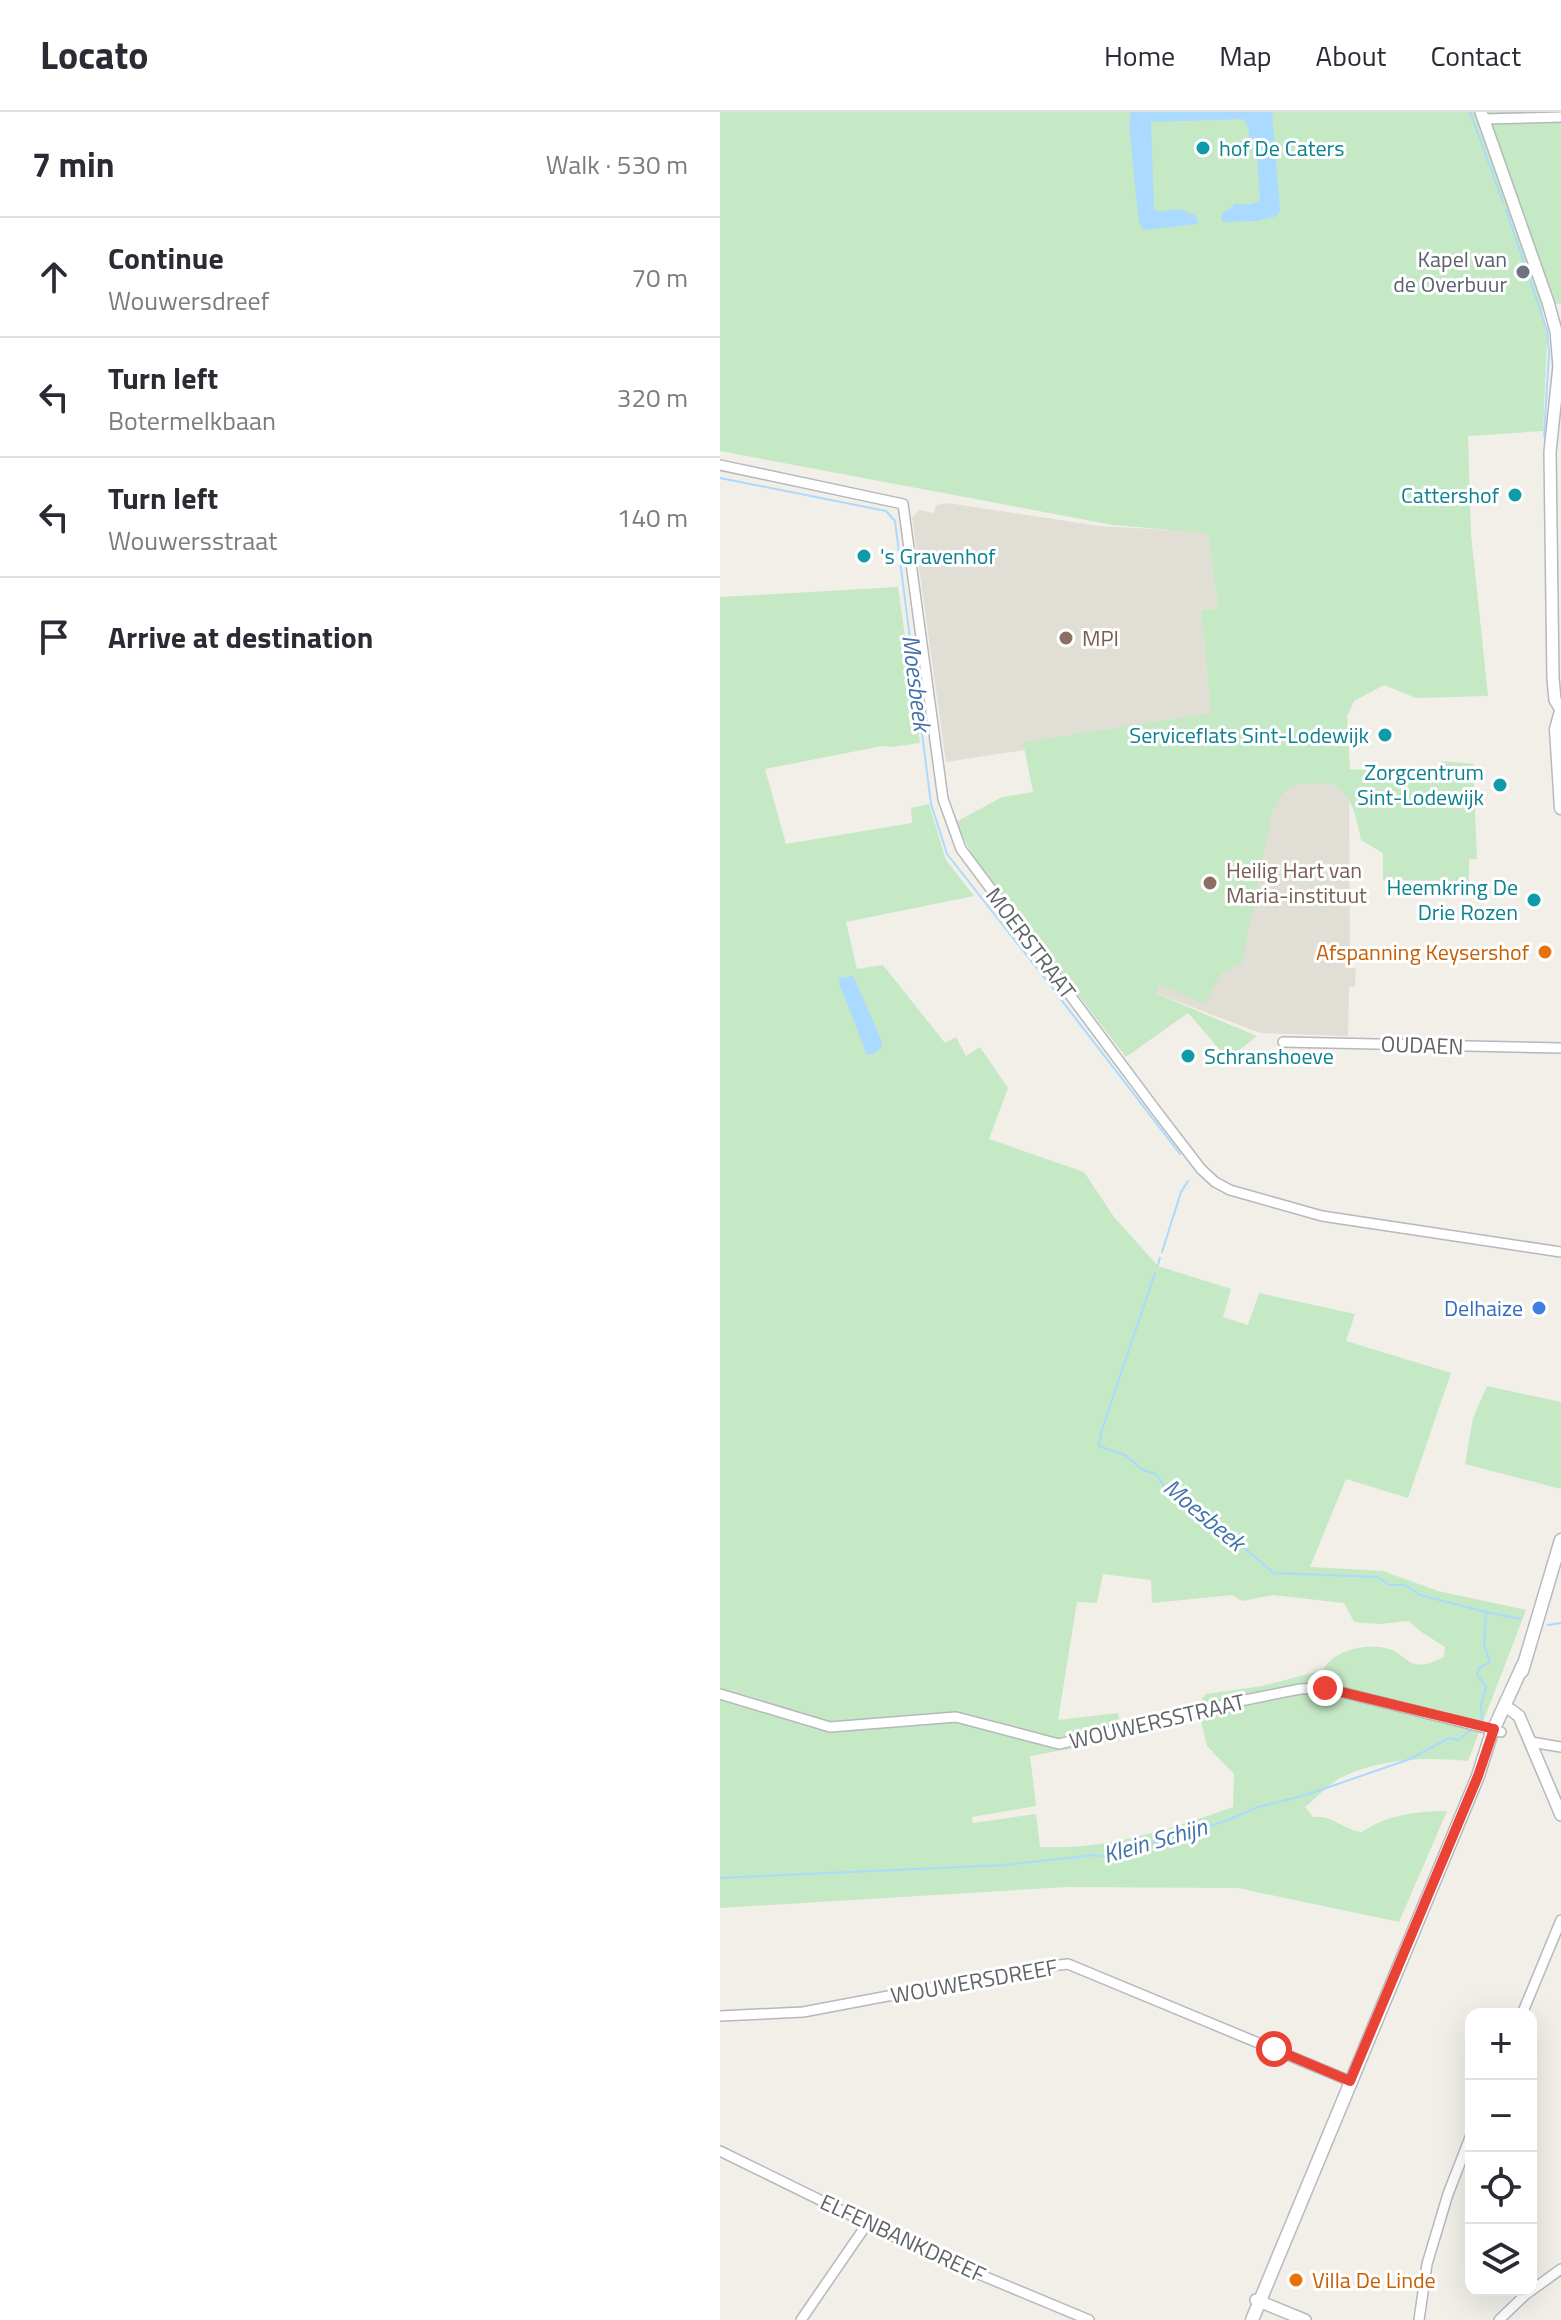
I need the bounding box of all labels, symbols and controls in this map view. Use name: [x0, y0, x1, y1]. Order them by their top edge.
text: Locato: [40, 26, 149, 84]
text: Home: [1104, 34, 1175, 77]
text: Map: [1219, 34, 1272, 77]
text: About: [1316, 34, 1386, 77]
text: Contact: [1430, 34, 1521, 77]
place label: hof De Caters: [1219, 131, 1344, 165]
text: 7 min: [32, 138, 115, 190]
marker: hof De Caters: [1194, 139, 1212, 157]
text: Walk · 530 m: [546, 145, 688, 184]
text: Continue: [108, 235, 224, 281]
place label: Kapel van de Overbuur: [1393, 242, 1507, 301]
icon: ahead: [32, 255, 76, 299]
text: 70 m: [631, 258, 688, 297]
marker: Kapel van de Overbuur: [1514, 263, 1532, 281]
text: Wouwersdreef: [108, 281, 269, 320]
text: Turn left: [108, 355, 218, 401]
icon: left: [32, 375, 76, 419]
text: 320 m: [617, 378, 688, 417]
text: Botermelkbaan: [108, 401, 276, 440]
text: Turn left: [108, 475, 218, 521]
place label: Cattershof: [1401, 478, 1500, 512]
marker: Cattershof: [1506, 486, 1524, 504]
icon: left: [32, 495, 76, 539]
text: 140 m: [617, 498, 688, 537]
text: Wouwersstraat: [108, 521, 277, 560]
place label: 's Gravenhof: [880, 539, 996, 573]
marker: 's Gravenhof: [855, 547, 873, 565]
text: Arrive at destination: [108, 614, 373, 660]
icon: arrive: [32, 615, 76, 659]
place label: MPI: [1082, 621, 1119, 655]
marker: MPI: [1057, 629, 1075, 647]
water label: Moesbeek: [893, 633, 941, 736]
place label: Serviceflats Sint-Lodewijk: [1129, 718, 1369, 752]
marker: Serviceflats Sint-Lodewijk: [1376, 726, 1394, 744]
place label: Zorgcentrum Sint-Lodewijk: [1357, 755, 1484, 814]
marker: Zorgcentrum Sint-Lodewijk: [1491, 776, 1509, 794]
place label: Heilig Hart van Maria-instituut: [1226, 853, 1367, 912]
place label: Heemkring De Drie Rozen: [1386, 870, 1518, 929]
marker: Heilig Hart van Maria-instituut: [1201, 874, 1219, 892]
street label: MOERSTRAAT: [978, 880, 1085, 1006]
marker: Heemkring De Drie Rozen: [1525, 891, 1543, 909]
place label: Afspanning Keysershof: [1316, 935, 1530, 969]
marker: Afspanning Keysershof: [1536, 943, 1554, 961]
street label: OUDAEN: [1380, 1027, 1464, 1063]
place label: Schranshoeve: [1204, 1039, 1334, 1073]
marker: Schranshoeve: [1179, 1047, 1197, 1065]
place label: Delhaize: [1444, 1291, 1523, 1325]
marker: Delhaize: [1530, 1299, 1548, 1317]
water label: Moesbeek: [1156, 1469, 1256, 1561]
route end: [1307, 1670, 1343, 1706]
street label: WOUWERSSTRAAT: [1066, 1684, 1248, 1758]
water label: Klein Schijn: [1099, 1808, 1212, 1872]
street label: WOUWERSDREEF: [888, 1950, 1060, 2012]
map controls: [1465, 2008, 1537, 2296]
button: +: [1465, 2008, 1537, 2080]
route start: [1256, 2031, 1292, 2067]
button: −: [1465, 2080, 1537, 2152]
button: locate: [1465, 2152, 1537, 2224]
street label: ELFENBANKDREEF: [815, 2185, 991, 2291]
button: layers: [1465, 2224, 1537, 2296]
place label: Villa De Linde: [1312, 2263, 1436, 2297]
marker: Villa De Linde: [1287, 2271, 1305, 2289]

